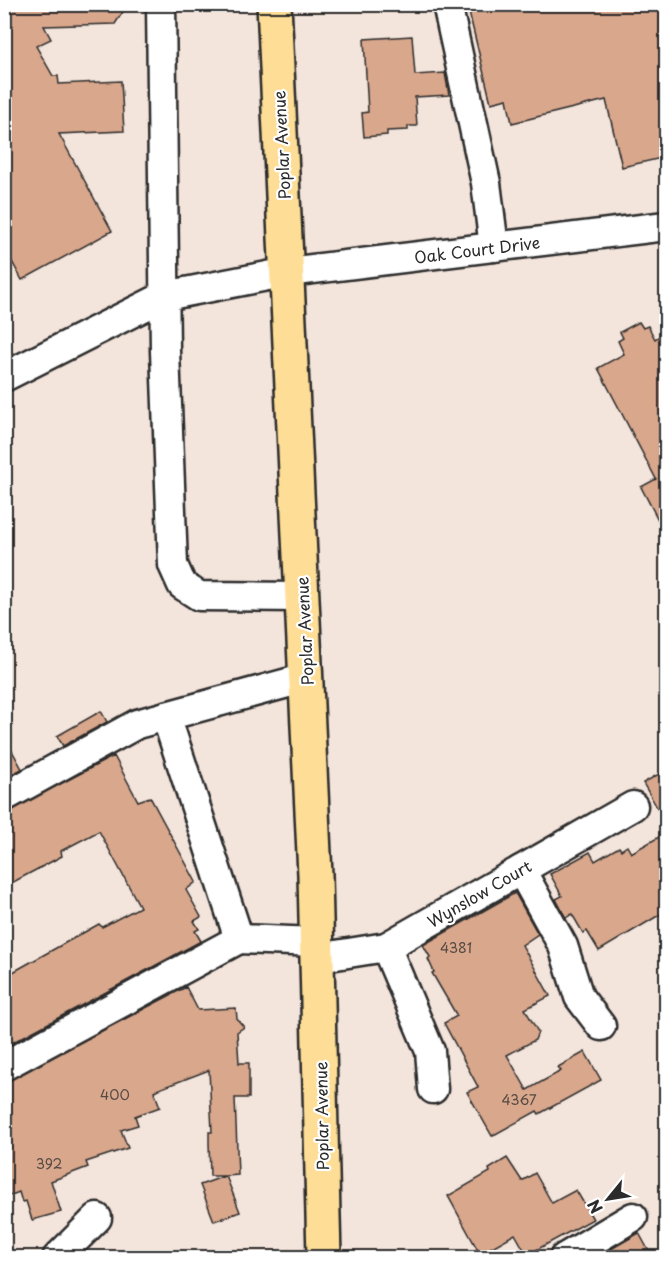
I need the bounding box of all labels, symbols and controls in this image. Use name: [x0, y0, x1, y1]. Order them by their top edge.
street label: Poplar Avenue: [266, 90, 296, 200]
street label: Oak Court Drive: [413, 229, 541, 269]
street label: Poplar Avenue: [289, 576, 319, 686]
street label: Wynslow Court: [422, 853, 536, 933]
house number: 4381: [440, 937, 472, 958]
street label: Poplar Avenue: [308, 1061, 334, 1171]
house number: 400: [100, 1084, 130, 1105]
house number: 4367: [501, 1089, 537, 1110]
house number: 392: [36, 1153, 62, 1174]
north arrow: [578, 1169, 638, 1229]
text: N: [581, 1196, 608, 1218]

